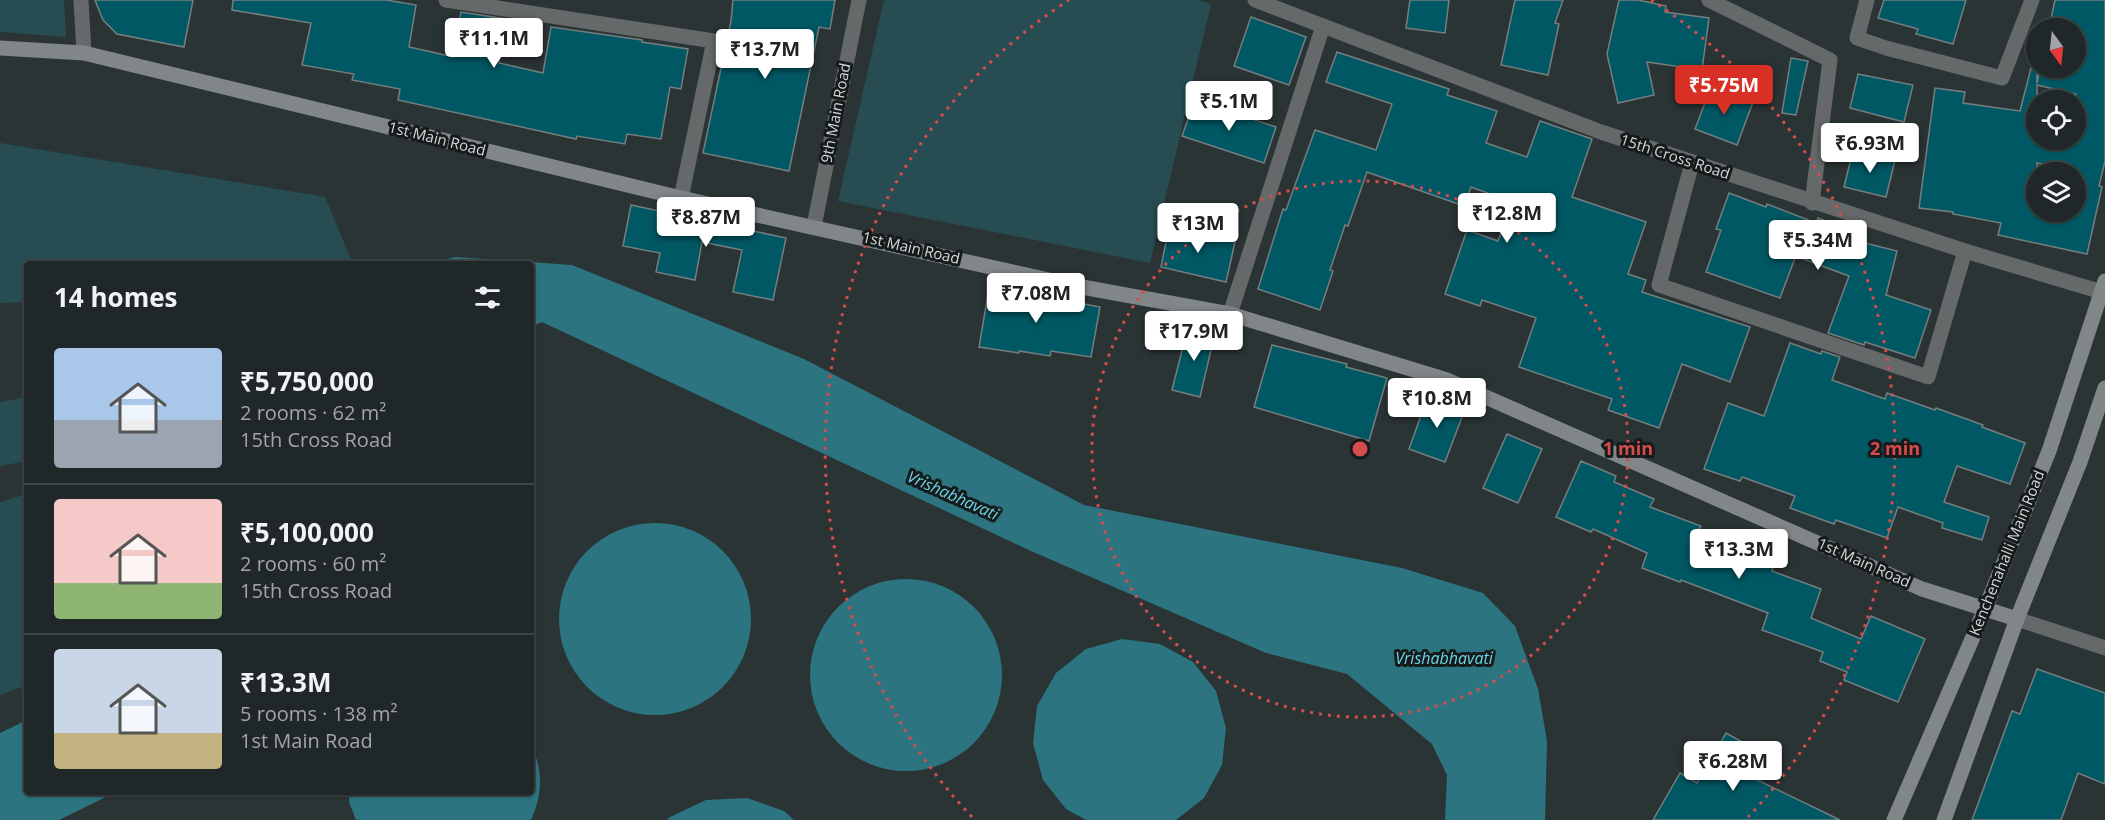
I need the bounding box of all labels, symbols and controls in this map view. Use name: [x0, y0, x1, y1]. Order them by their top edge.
pin: ₹11.1M: [445, 18, 543, 69]
north arrow: [2026, 18, 2086, 78]
map controls: [2026, 18, 2086, 222]
text: ₹11.1M: [459, 24, 529, 51]
pin: ₹13.7M: [716, 29, 814, 80]
text: ₹13.7M: [730, 35, 800, 62]
street label: 9th Main Road: [816, 61, 855, 165]
pin: ₹5.75M: [1675, 65, 1773, 116]
text: ₹5.75M: [1689, 71, 1759, 98]
pin: ₹5.1M: [1187, 81, 1271, 132]
text: ₹5.1M: [1200, 87, 1258, 114]
button: locate: [2026, 90, 2086, 150]
street label: 1st Main Road: [387, 116, 488, 160]
pin: ₹6.93M: [1821, 123, 1919, 174]
street label: 15th Cross Road: [1618, 129, 1733, 183]
text: ₹6.93M: [1835, 129, 1905, 156]
button: layers: [2026, 162, 2086, 222]
pin: ₹12.8M: [1458, 193, 1556, 244]
pin: ₹8.87M: [657, 197, 755, 248]
text: ₹12.8M: [1472, 199, 1542, 226]
text: ₹8.87M: [671, 203, 741, 230]
pin: ₹13M: [1162, 203, 1234, 254]
text: ₹13M: [1171, 209, 1225, 236]
pin: ₹5.34M: [1769, 220, 1867, 271]
street label: 1st Main Road: [861, 226, 962, 268]
text: ₹5.34M: [1783, 226, 1853, 253]
pin: ₹7.08M: [987, 273, 1085, 324]
text: 14 homes: [54, 279, 178, 315]
text: ₹7.08M: [1001, 279, 1071, 306]
icon: filters: [471, 281, 504, 314]
pin: ₹17.9M: [1145, 311, 1243, 362]
text: ₹17.9M: [1159, 317, 1229, 344]
text: ₹5,750,000: [240, 363, 374, 399]
icon: home: [102, 372, 174, 444]
pin: ₹10.8M: [1388, 378, 1486, 429]
text: ₹10.8M: [1402, 384, 1472, 411]
text: 2 rooms · 62 m²: [240, 399, 386, 426]
text: 15th Cross Road: [240, 426, 392, 453]
text: 1 min: [1603, 436, 1653, 460]
text: 2 min: [1870, 436, 1920, 460]
centre of rings: [1350, 439, 1370, 459]
water label: Vrishabhavati: [904, 465, 1003, 525]
street label: Kenchenahalli Main Road: [1964, 467, 2048, 638]
text: ₹5,100,000: [240, 514, 374, 550]
icon: home: [102, 523, 174, 595]
pin: ₹13.3M: [1690, 529, 1788, 580]
street label: 1st Main Road: [1815, 533, 1914, 591]
text: ₹13.3M: [1704, 535, 1774, 562]
text: 2 rooms · 60 m²: [240, 550, 386, 577]
text: 15th Cross Road: [240, 577, 392, 604]
water label: Vrishabhavati: [1395, 647, 1494, 669]
text: ₹13.3M: [240, 664, 331, 700]
icon: home: [102, 673, 174, 745]
text: 5 rooms · 138 m²: [240, 700, 398, 727]
text: 1st Main Road: [240, 727, 373, 754]
pin: ₹6.28M: [1684, 741, 1782, 792]
text: ₹6.28M: [1698, 747, 1768, 774]

